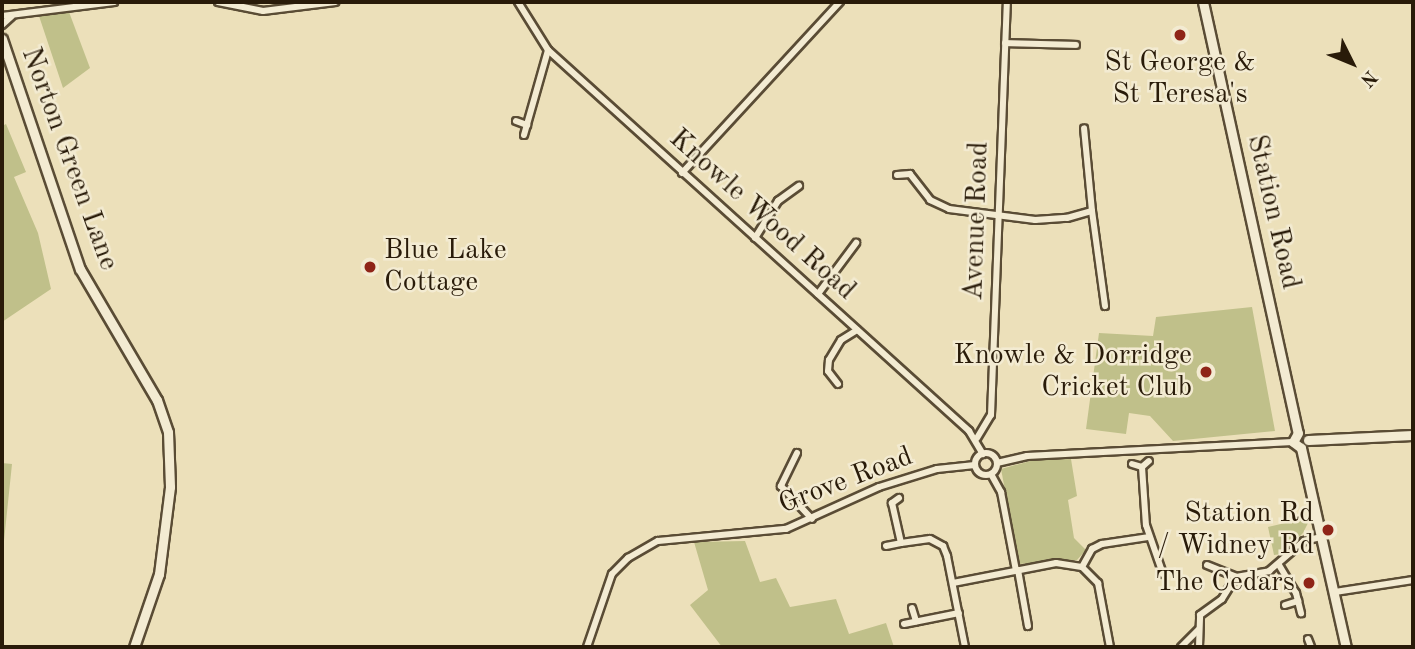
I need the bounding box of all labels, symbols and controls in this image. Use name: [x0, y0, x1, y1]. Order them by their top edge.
marker: St George & St Teresa's: [1172, 27, 1188, 43]
north arrow: [1317, 28, 1387, 98]
street label: Norton Green Lane: [13, 43, 125, 275]
place label: St George & St Teresa's: [1104, 46, 1256, 112]
text: N: [1356, 66, 1380, 89]
street label: Knowle Wood Road: [662, 122, 862, 308]
street label: Station Road: [1239, 131, 1307, 293]
street label: Avenue Road: [957, 141, 997, 301]
place label: Blue Lake Cottage: [384, 234, 507, 300]
marker: Blue Lake Cottage: [362, 259, 378, 275]
place label: Knowle & Dorridge Cricket Club: [954, 339, 1192, 405]
marker: Knowle & Dorridge Cricket Club: [1198, 364, 1214, 380]
street label: Grove Road: [774, 440, 918, 522]
place label: Station Rd / Widney Rd: [1157, 497, 1314, 563]
marker: Station Rd / Widney Rd: [1320, 522, 1336, 538]
place label: The Cedars: [1155, 566, 1295, 600]
marker: The Cedars: [1301, 575, 1317, 591]

